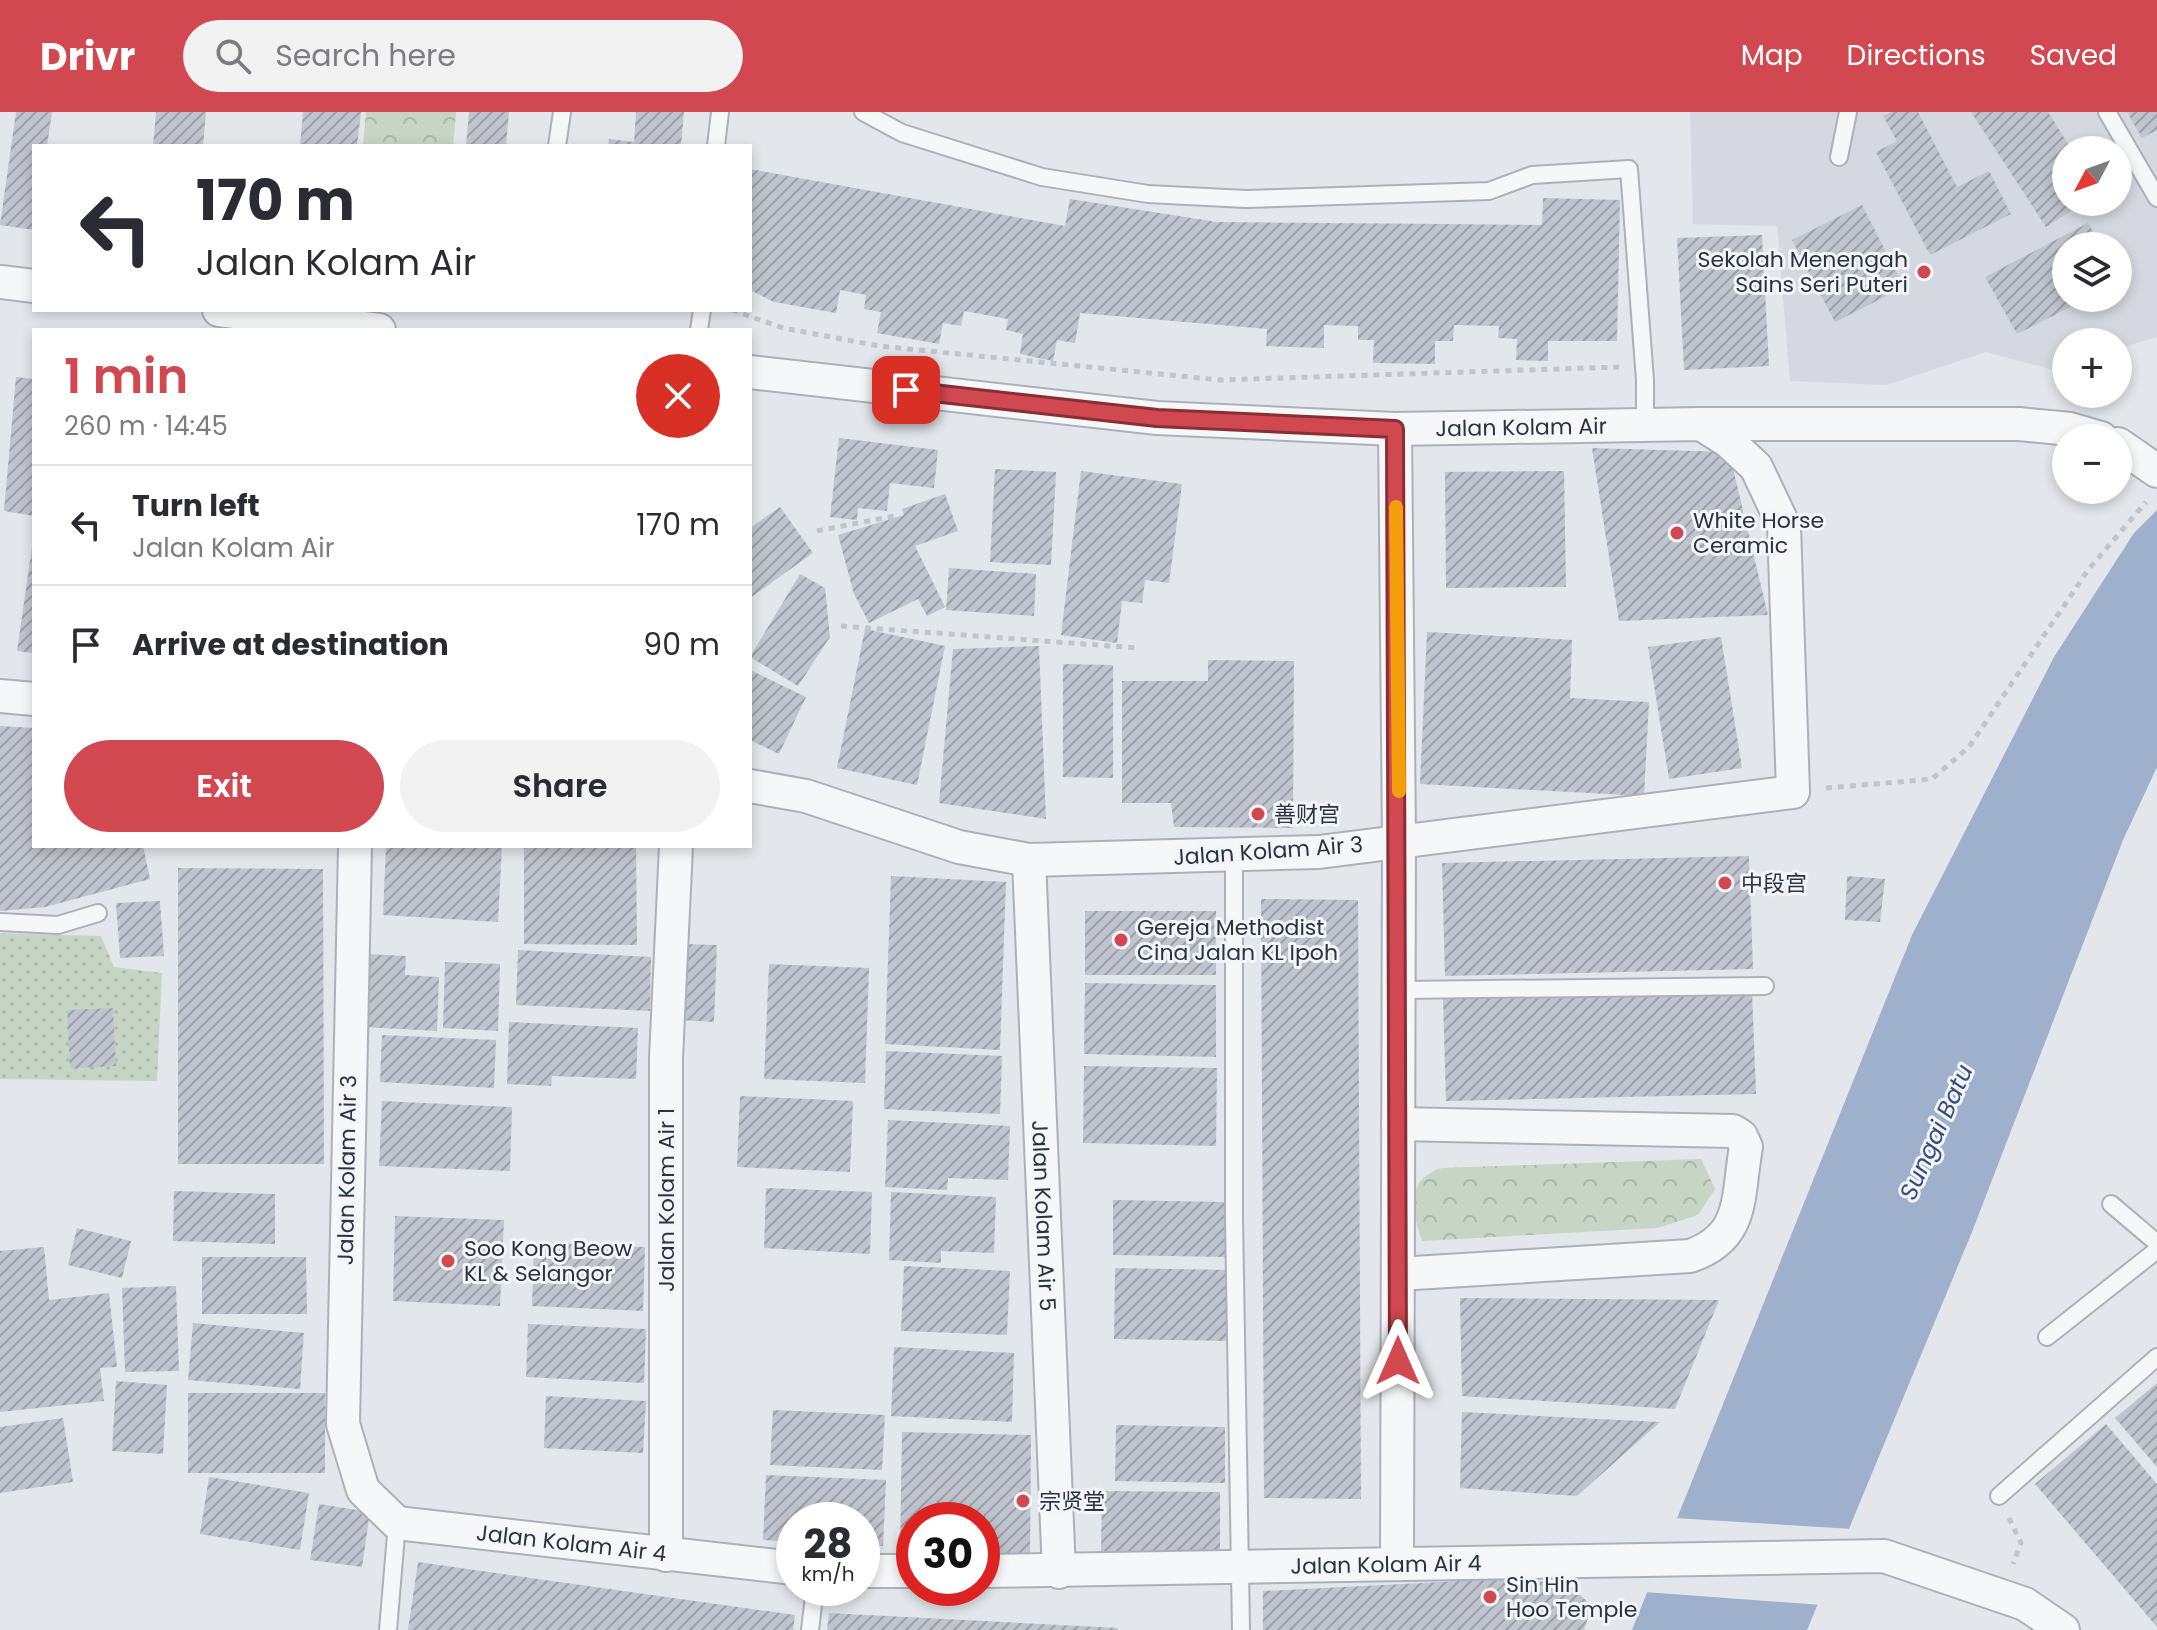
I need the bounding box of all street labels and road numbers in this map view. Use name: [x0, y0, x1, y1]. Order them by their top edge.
street label: Jalan Kolam Air: [1435, 410, 1607, 444]
street label: Jalan Kolam Air 3: [1172, 829, 1364, 873]
street label: Jalan Kolam Air 3: [330, 1075, 364, 1265]
street label: Jalan Kolam Air 1: [651, 1108, 682, 1292]
street label: Jalan Kolam Air 5: [1024, 1120, 1063, 1312]
street label: Jalan Kolam Air 4: [475, 1517, 668, 1569]
street label: Jalan Kolam Air 4: [1290, 1547, 1482, 1581]

